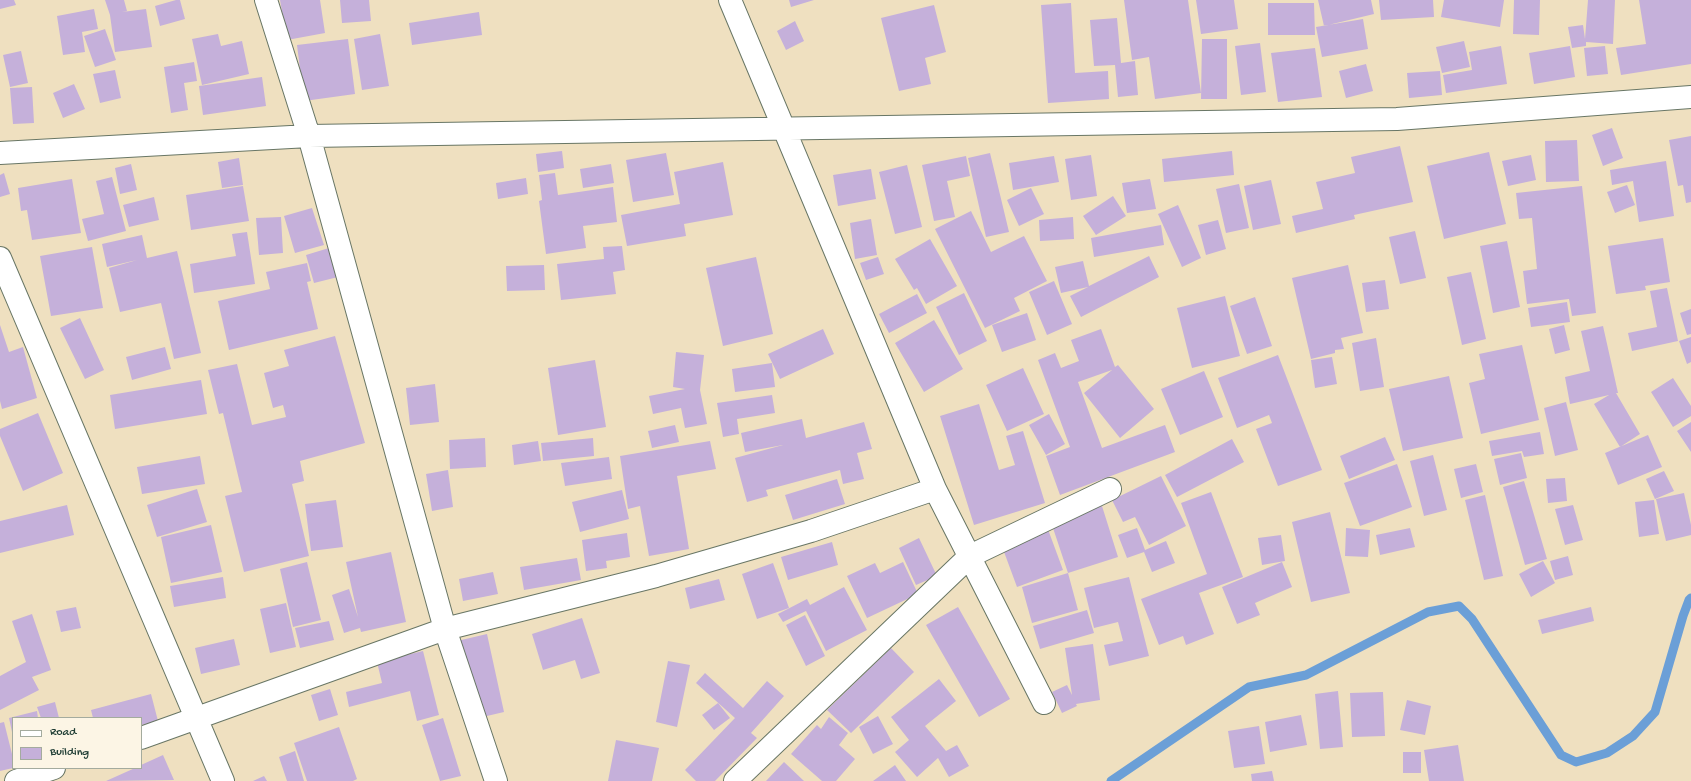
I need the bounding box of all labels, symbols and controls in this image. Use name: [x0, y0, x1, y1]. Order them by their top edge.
legend: [12, 717, 142, 769]
text: Road: [50, 726, 76, 740]
text: Building: [50, 746, 89, 760]

